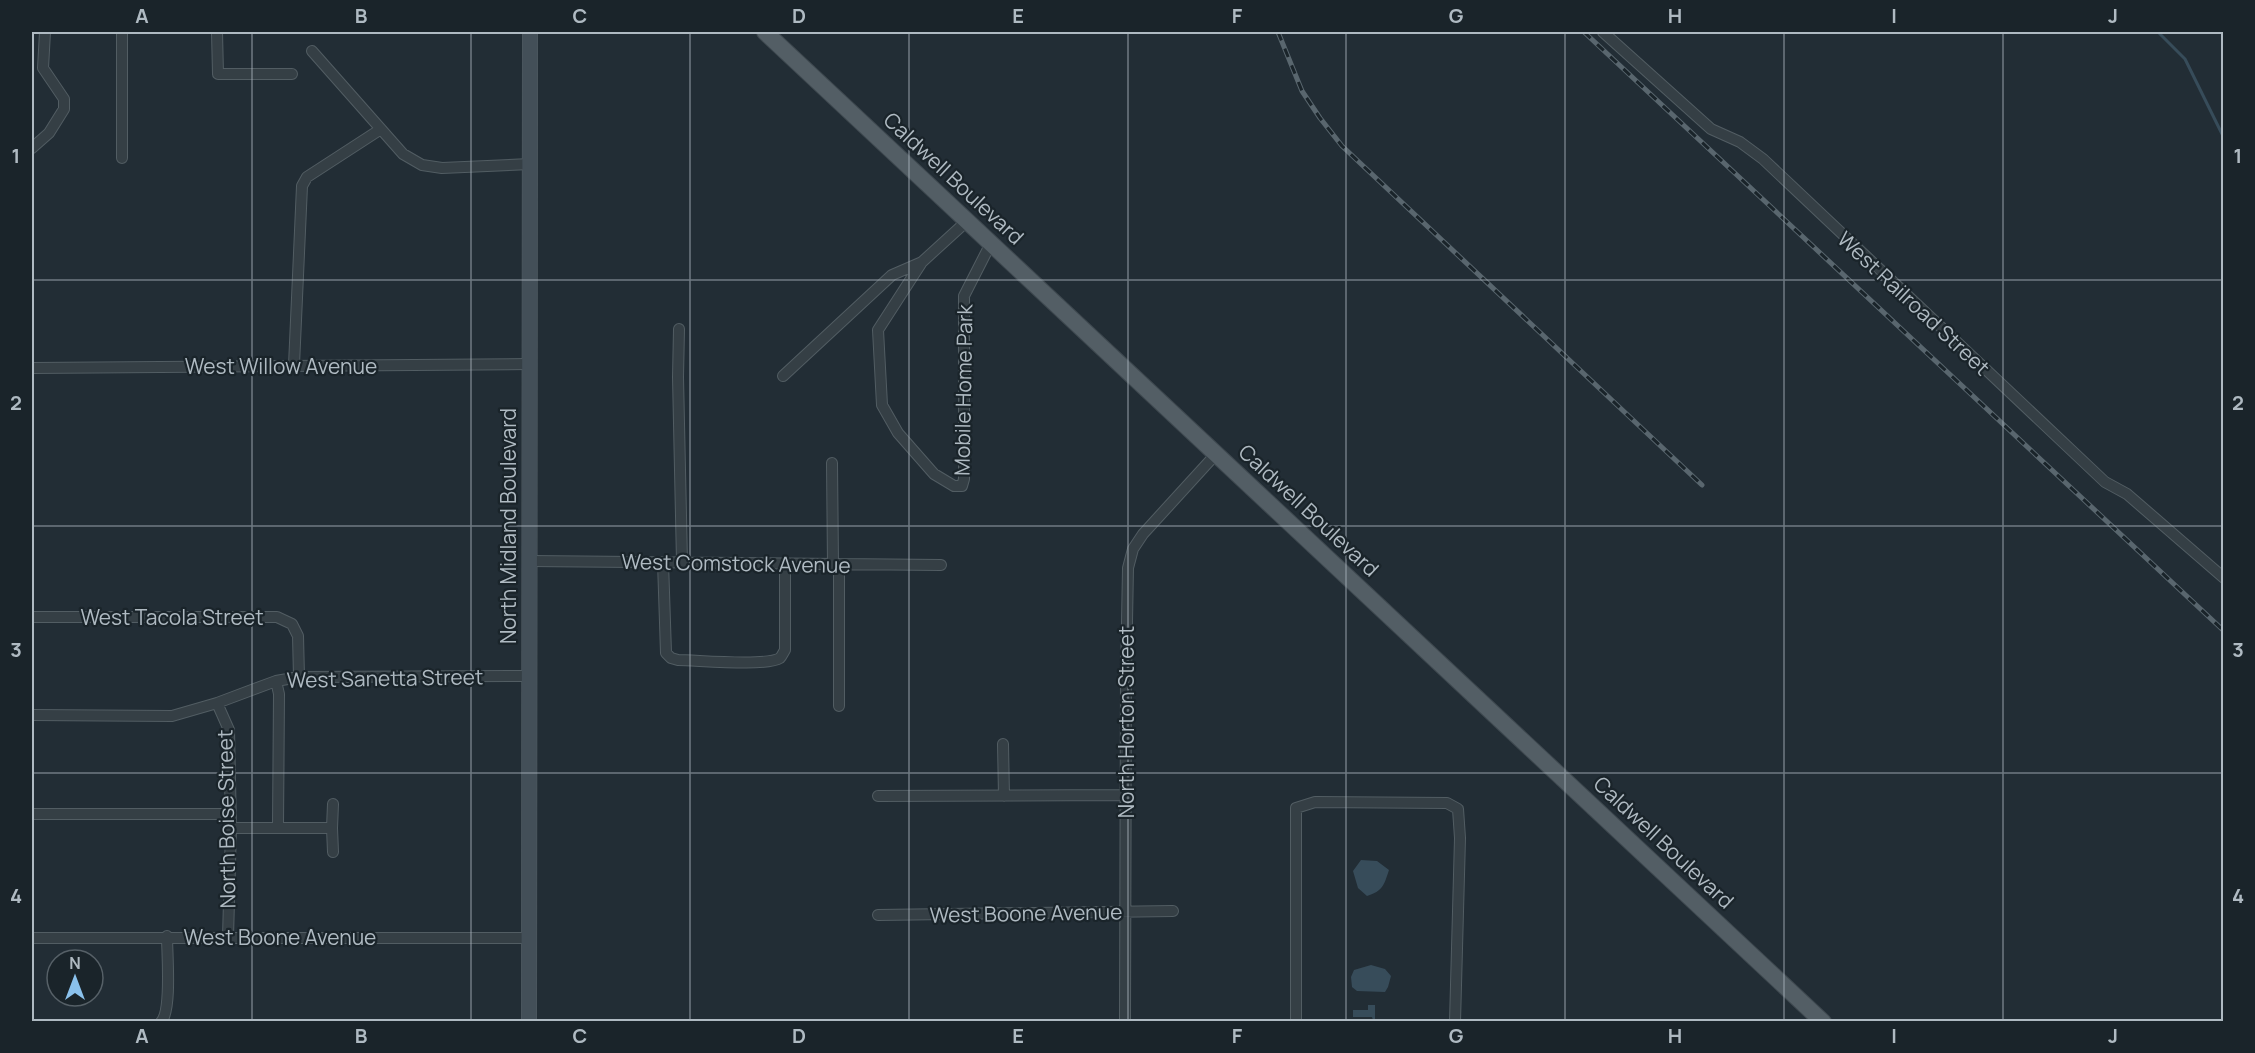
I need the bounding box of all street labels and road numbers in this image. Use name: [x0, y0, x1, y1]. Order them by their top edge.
street label: Caldwell Boulevard: [878, 106, 1030, 250]
street label: West Railroad Street: [1832, 225, 1996, 381]
street label: Mobile Home Park: [948, 303, 979, 476]
street label: West Willow Avenue: [185, 352, 377, 380]
street label: North Midland Boulevard: [494, 408, 522, 644]
street label: Caldwell Boulevard: [1233, 438, 1385, 582]
street label: West Comstock Avenue: [621, 547, 851, 579]
street label: West Tacola Street: [80, 603, 264, 631]
street label: North Horton Street: [1112, 626, 1140, 818]
street label: West Sanetta Street: [286, 662, 484, 694]
street label: North Boise Street: [210, 729, 242, 909]
street label: Caldwell Boulevard: [1588, 770, 1740, 914]
street label: West Boone Avenue: [929, 897, 1123, 929]
street label: West Boone Avenue: [184, 923, 376, 951]

